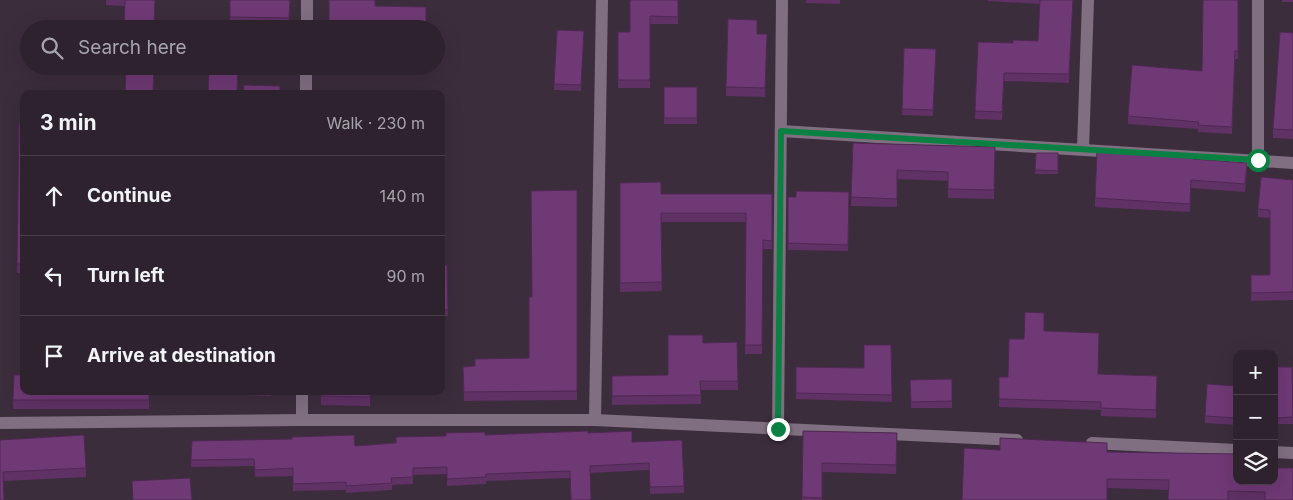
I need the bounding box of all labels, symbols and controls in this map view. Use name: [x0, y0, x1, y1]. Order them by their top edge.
search box: [20, 20, 445, 75]
icon: search: [38, 34, 66, 62]
text: Search here: [78, 36, 187, 59]
text: 3 min: [40, 110, 96, 135]
text: Walk · 230 m: [327, 113, 425, 133]
route start: [1247, 149, 1270, 172]
icon: ahead: [40, 182, 68, 210]
text: Continue: [87, 184, 172, 207]
text: 140 m: [380, 186, 425, 206]
icon: left: [40, 262, 68, 290]
text: Turn left: [87, 264, 165, 287]
text: 90 m: [386, 266, 425, 286]
icon: arrive: [40, 342, 68, 370]
text: Arrive at destination: [87, 344, 276, 367]
map controls: [1233, 350, 1278, 485]
button: +: [1233, 350, 1278, 395]
button: −: [1233, 395, 1278, 440]
route end: [767, 418, 790, 441]
button: layers: [1233, 440, 1278, 485]

